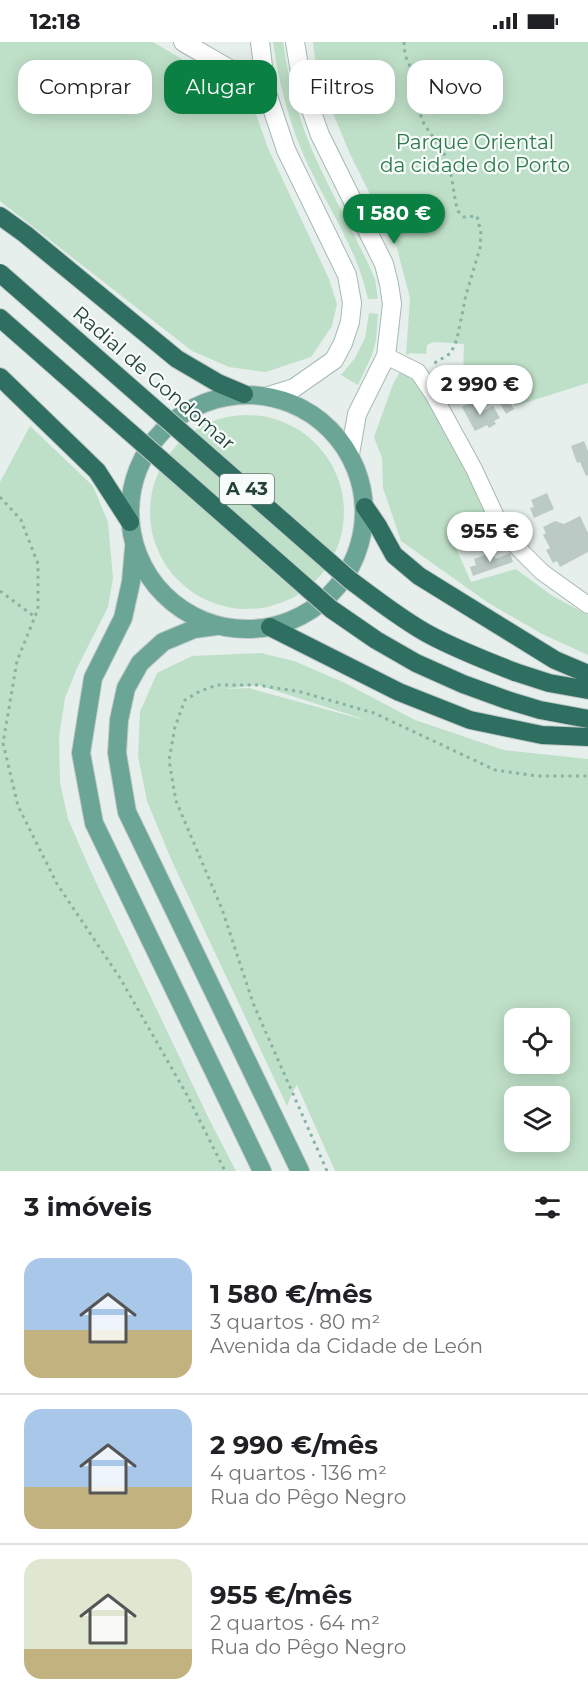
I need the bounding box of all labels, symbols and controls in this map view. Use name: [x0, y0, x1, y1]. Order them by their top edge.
text: 12:18: [30, 8, 81, 35]
chip: Comprar: [18, 60, 152, 114]
chip: Alugar: [164, 60, 277, 114]
chip: Filtros: [289, 60, 395, 114]
chip: Novo: [407, 60, 503, 114]
park label: Parque Oriental da cidade do Porto: [380, 130, 570, 177]
pin: 1 580 €: [339, 194, 449, 245]
text: 1 580 €: [357, 201, 431, 225]
street label: Radial de Gondomar: [68, 301, 240, 455]
pin: 2 990 €: [425, 365, 535, 416]
text: 2 990 €: [441, 372, 519, 396]
road number: A 43: [220, 474, 274, 504]
pin: 955 €: [448, 512, 532, 563]
text: 955 €: [461, 519, 519, 543]
map controls: [504, 1008, 570, 1152]
button: locate: [504, 1008, 570, 1074]
button: layers: [504, 1086, 570, 1152]
text: 3 imóveis: [24, 1191, 152, 1223]
icon: filters: [531, 1191, 564, 1224]
text: 1 580 €/mês: [210, 1278, 372, 1310]
icon: home: [72, 1282, 144, 1354]
text: 3 quartos · 80 m²: [210, 1310, 380, 1334]
text: Avenida da Cidade de León: [210, 1334, 483, 1358]
text: 2 990 €/mês: [210, 1429, 378, 1461]
icon: home: [72, 1433, 144, 1505]
text: 4 quartos · 136 m²: [210, 1461, 387, 1485]
text: Rua do Pêgo Negro: [210, 1485, 406, 1509]
text: 955 €/mês: [210, 1579, 352, 1611]
icon: home: [72, 1583, 144, 1655]
text: 2 quartos · 64 m²: [210, 1611, 380, 1635]
text: Rua do Pêgo Negro: [210, 1635, 406, 1659]

